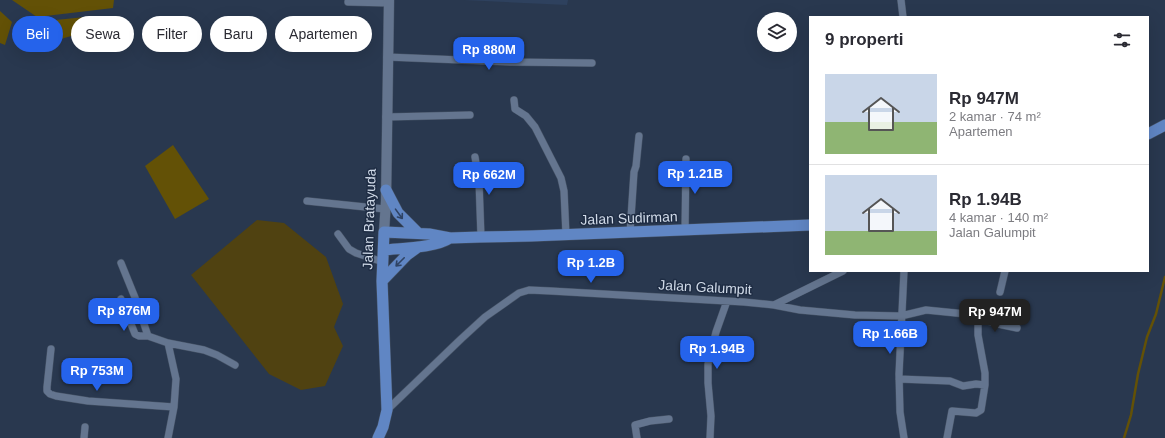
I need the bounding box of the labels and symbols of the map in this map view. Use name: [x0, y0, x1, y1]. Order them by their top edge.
pin: Rp 880M: [452, 37, 526, 71]
pin: Rp 1.21B: [654, 161, 736, 195]
pin: Rp 662M: [452, 162, 526, 196]
street label: Jalan Bratayuda: [359, 168, 379, 270]
one-way arrow: [395, 208, 403, 219]
street label: Jalan Sudirman: [580, 208, 678, 228]
pin: Rp 1.2B: [554, 250, 628, 284]
one-way arrow: [395, 257, 405, 267]
street label: Jalan Galumpit: [658, 277, 752, 297]
pin: Rp 876M: [87, 298, 161, 332]
pin: Rp 947M: [958, 299, 1032, 333]
pin: Rp 1.66B: [849, 321, 931, 355]
pin: Rp 1.94B: [676, 336, 758, 370]
pin: Rp 753M: [60, 358, 134, 392]

